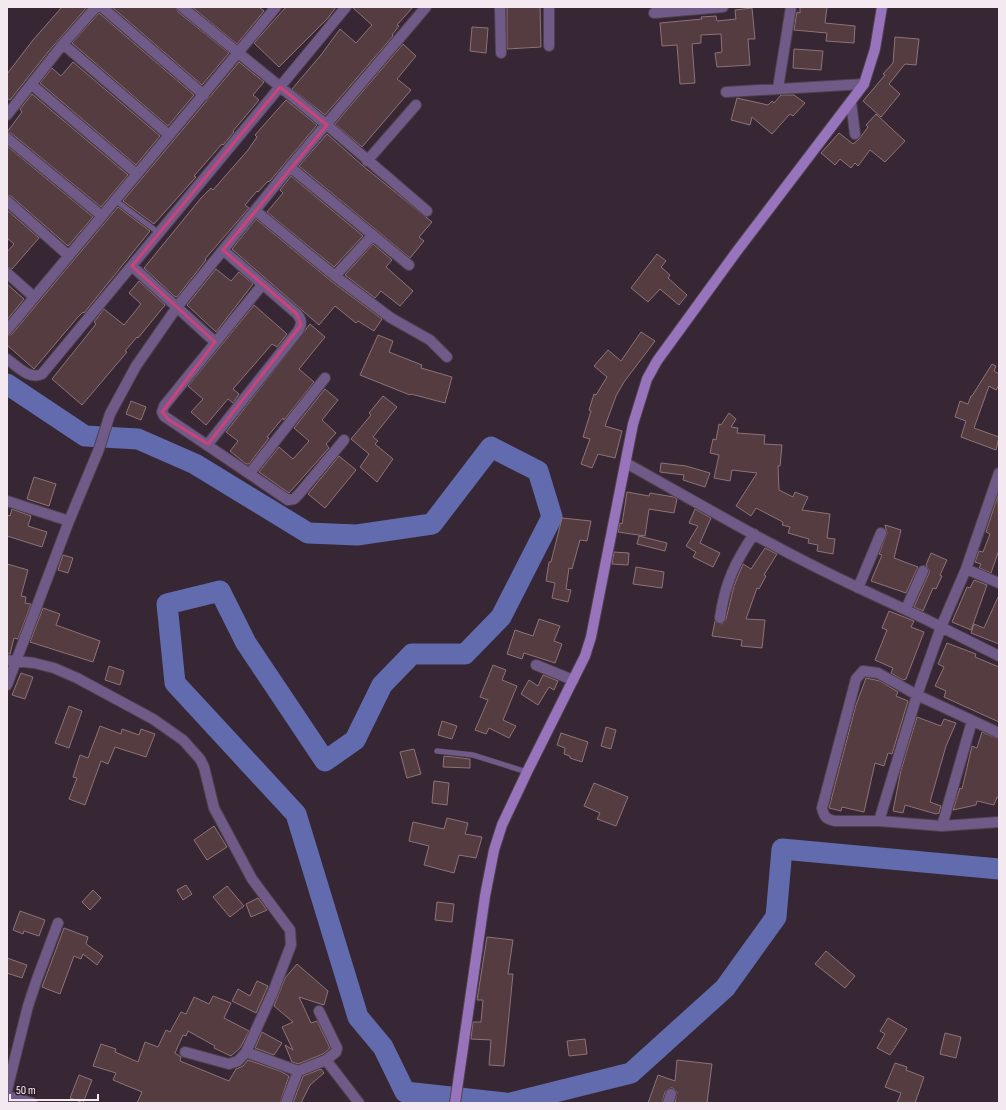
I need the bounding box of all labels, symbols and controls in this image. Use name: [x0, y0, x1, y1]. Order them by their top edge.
scale bar: [10, 1076, 98, 1102]
text: 50 m: [16, 1083, 36, 1098]

